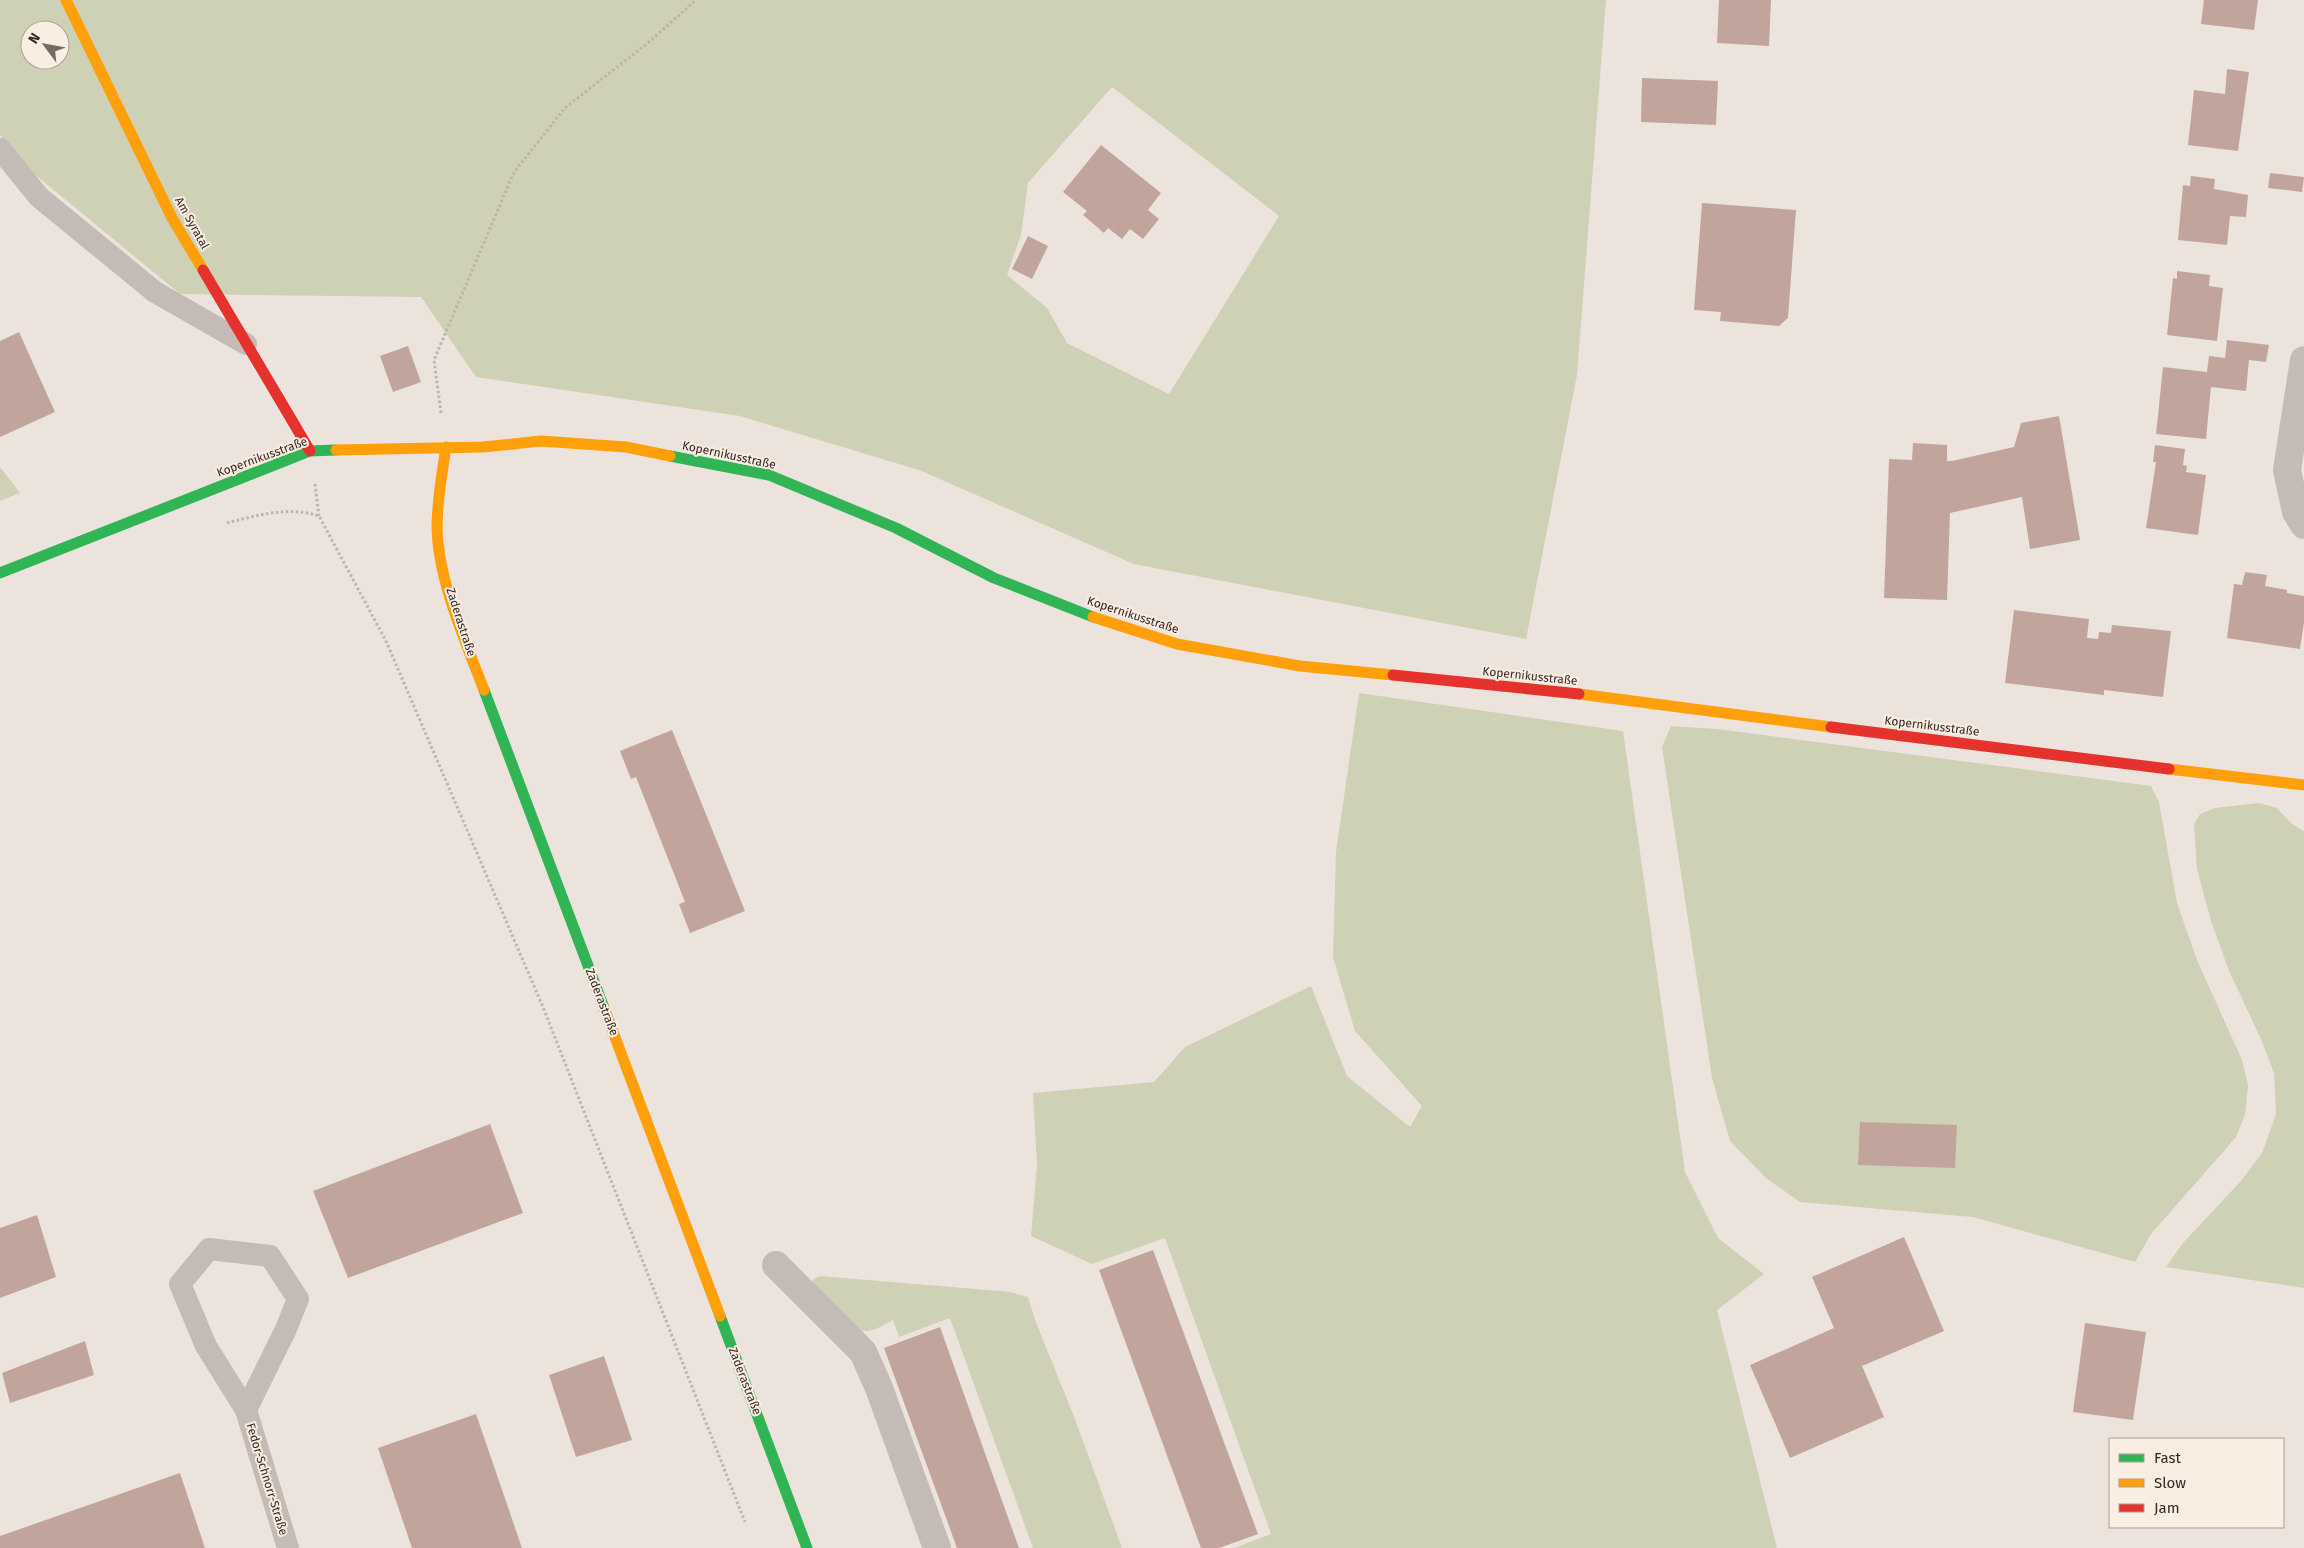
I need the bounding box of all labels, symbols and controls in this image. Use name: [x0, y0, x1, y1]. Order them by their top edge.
north arrow: [20, 20, 70, 70]
text: N: [25, 30, 44, 47]
street label: Am Syratal: [172, 194, 212, 252]
street label: Kopernikusstraße: [215, 434, 309, 480]
street label: Kopernikusstraße: [681, 438, 777, 472]
street label: Zaderastraße: [443, 586, 479, 658]
street label: Kopernikusstraße: [1085, 594, 1181, 636]
street label: Kopernikusstraße: [1482, 664, 1578, 688]
street label: Kopernikusstraße: [1884, 713, 1980, 739]
street label: Zaderastraße: [583, 966, 621, 1038]
street label: Zaderastraße: [726, 1345, 764, 1417]
street label: Fedor-Schnorr-Straße: [243, 1421, 291, 1537]
legend: [2109, 1438, 2284, 1528]
text: Fast: [2154, 1449, 2181, 1467]
text: Slow: [2154, 1474, 2186, 1492]
text: Jam: [2154, 1499, 2180, 1517]

